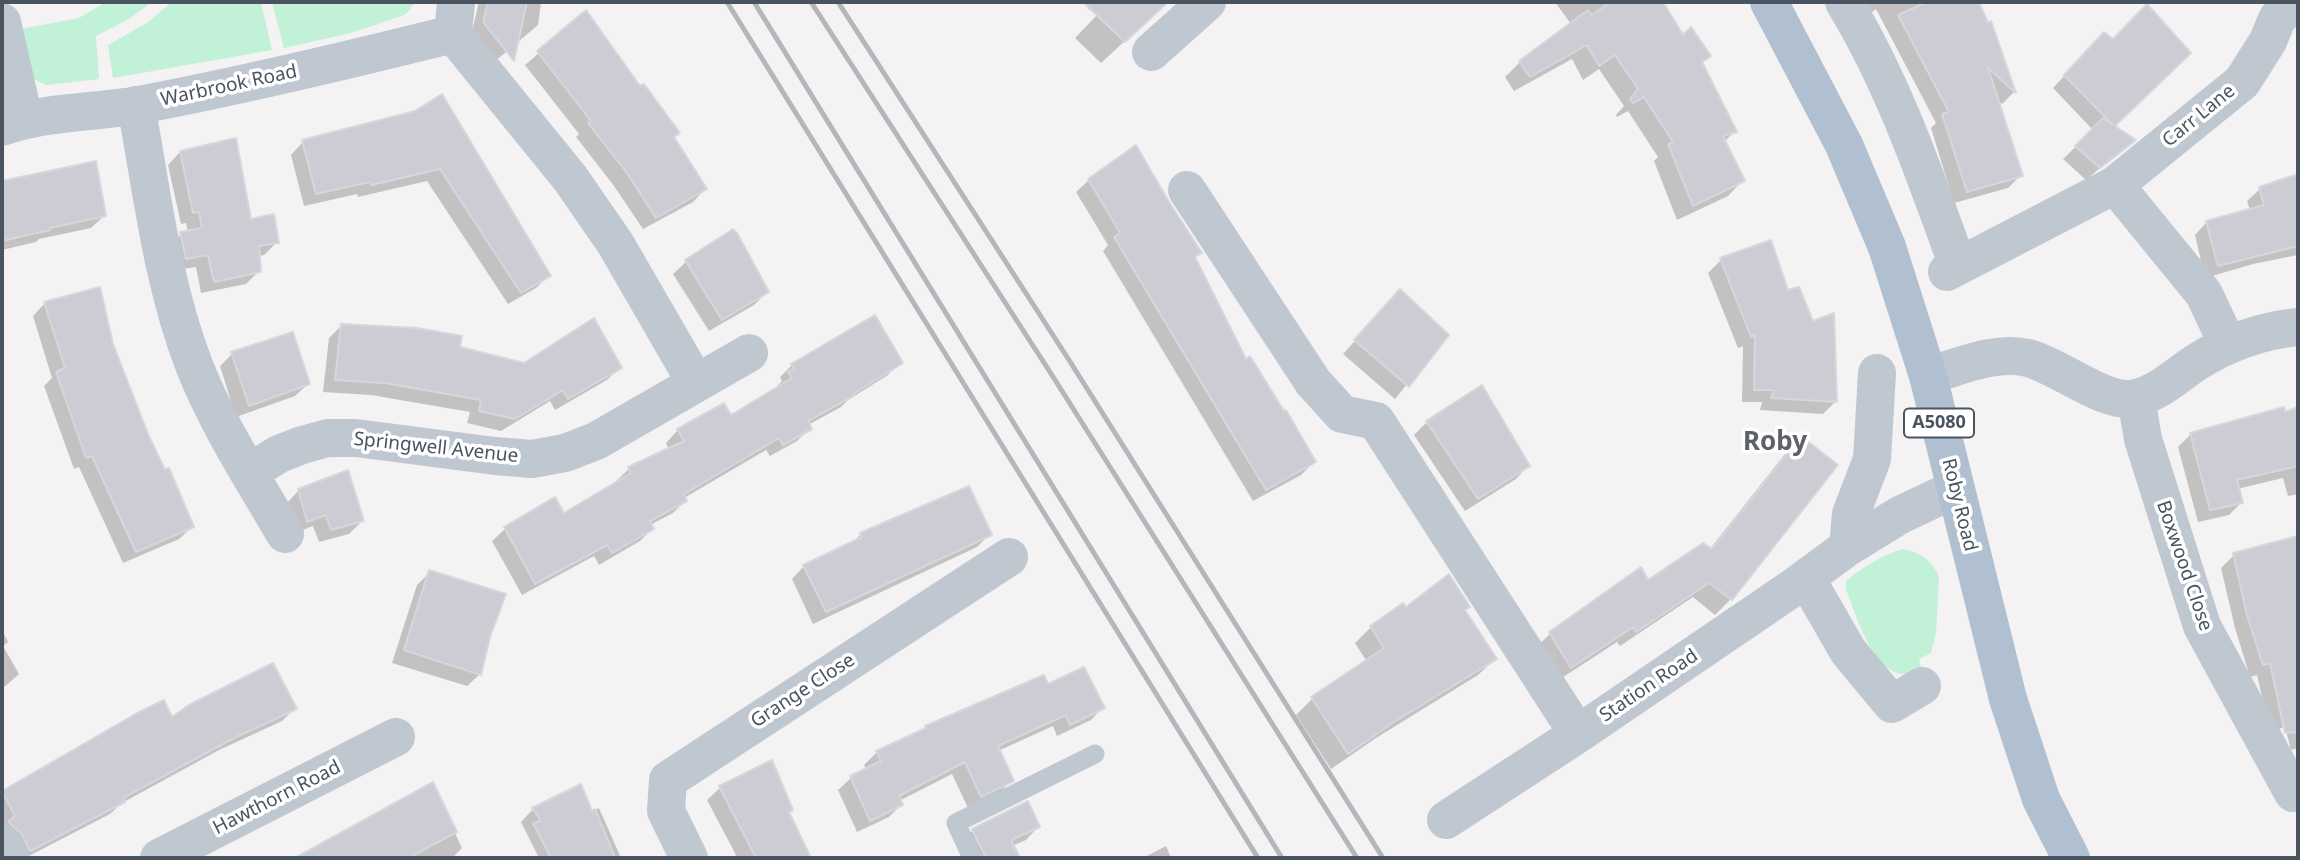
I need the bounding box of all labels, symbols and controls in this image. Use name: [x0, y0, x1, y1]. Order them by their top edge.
street label: Warbrook Road: [159, 60, 299, 112]
street label: Carr Lane: [2158, 80, 2240, 152]
road number: A5080: [1904, 408, 1974, 438]
district label: Roby: [1743, 427, 1807, 459]
street label: Springwell Avenue: [353, 428, 519, 468]
street label: Roby Road: [1936, 456, 1982, 554]
street label: Boxwood Close: [2151, 498, 2217, 634]
street label: Station Road: [1596, 645, 1702, 727]
street label: Grange Close: [747, 649, 859, 733]
street label: Hawthorn Road: [209, 756, 345, 840]

